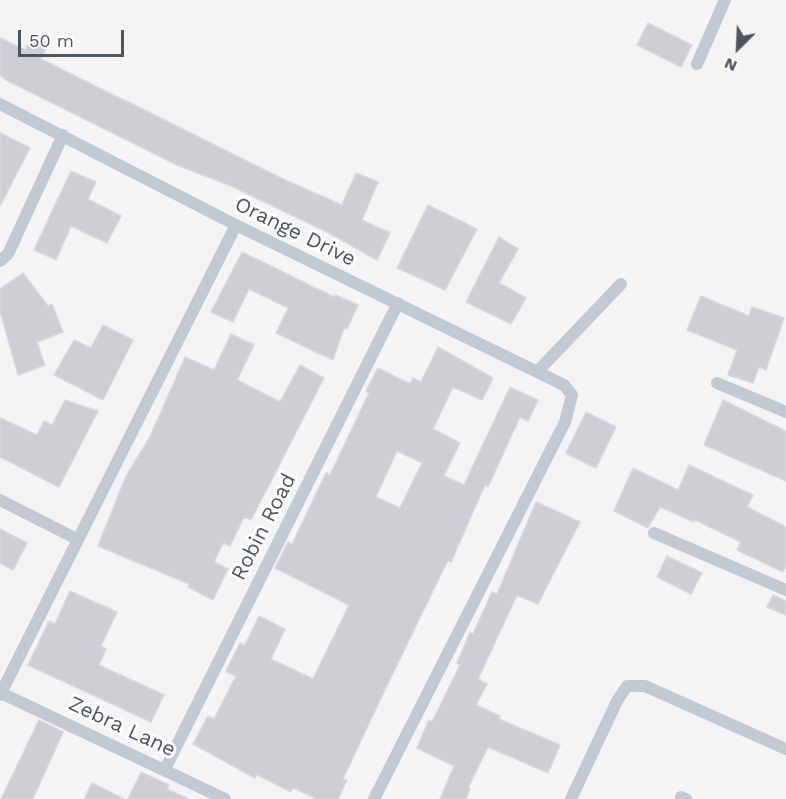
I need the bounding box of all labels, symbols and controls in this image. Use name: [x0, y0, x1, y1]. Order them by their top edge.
scale bar: [21, 18, 128, 56]
north arrow: [708, 18, 768, 78]
text: 50 m: [29, 30, 74, 51]
text: N: [721, 54, 740, 76]
street label: Orange Drive: [230, 192, 360, 272]
street label: Robin Road: [226, 469, 302, 585]
street label: Zebra Lane: [65, 691, 179, 763]

